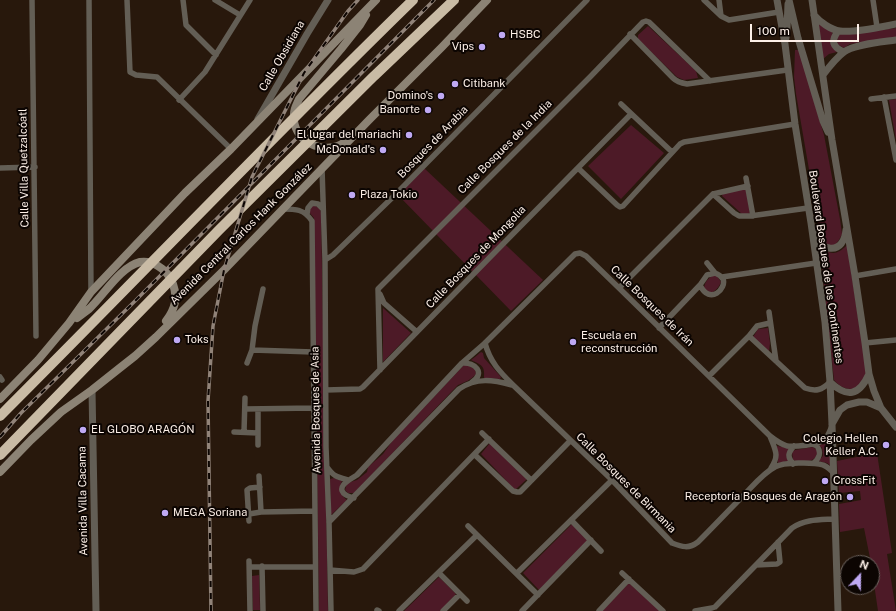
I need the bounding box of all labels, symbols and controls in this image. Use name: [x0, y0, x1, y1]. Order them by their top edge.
scale bar: [752, 16, 861, 42]
street label: Calle Obsidiana: [256, 18, 308, 94]
text: 100 m: [757, 24, 790, 38]
place label: HSBC: [510, 28, 541, 42]
marker: HSBC: [497, 30, 507, 40]
place label: Vips: [452, 40, 474, 54]
marker: Vips: [477, 42, 487, 52]
place label: Citibank: [463, 77, 505, 91]
marker: Citibank: [450, 79, 460, 89]
place label: Domino's: [388, 89, 433, 103]
marker: Domino's: [436, 91, 446, 101]
street label: Calle Bosques de la India: [455, 97, 555, 197]
place label: Banorte: [379, 103, 420, 117]
street label: Bosques de Arabia: [395, 103, 471, 181]
marker: Banorte: [423, 105, 433, 115]
street label: Calle Villa Quetzalcóatl: [16, 108, 32, 228]
place label: El lugar del mariachi: [297, 128, 401, 142]
marker: El lugar del mariachi: [404, 130, 414, 140]
place label: McDonald's: [316, 143, 375, 157]
marker: McDonald's: [378, 145, 388, 155]
street label: Avenida Central Carlos Hank González: [167, 160, 315, 308]
street label: Boulevard Bosques de los Continentes: [806, 169, 846, 365]
place label: Plaza Tokio: [360, 188, 418, 202]
marker: Plaza Tokio: [347, 190, 357, 200]
street label: Calle Bosques de Mongolia: [423, 203, 529, 311]
street label: Calle Bosques de Irán: [608, 263, 696, 349]
place label: Escuela en reconstrucción: [581, 329, 657, 355]
place label: Toks: [185, 333, 209, 347]
marker: Toks: [172, 335, 182, 345]
marker: Escuela en reconstrucción: [568, 337, 578, 347]
street label: Avenida Bosques de Asia: [308, 346, 324, 474]
place label: EL GLOBO ARAGÓN: [91, 423, 194, 437]
marker: EL GLOBO ARAGÓN: [78, 425, 88, 435]
street label: Calle Bosques de Birmania: [573, 430, 679, 536]
place label: Colegio Hellen Keller A.C.: [803, 432, 878, 458]
marker: Colegio Hellen Keller A.C.: [881, 440, 891, 450]
street label: Avenida Villa Cacama: [75, 446, 91, 556]
place label: CrossFit: [833, 474, 876, 488]
marker: CrossFit: [820, 476, 830, 486]
place label: Receptoría Bosques de Aragón: [685, 490, 842, 504]
marker: Receptoría Bosques de Aragón: [845, 492, 855, 502]
place label: MEGA Soriana: [173, 506, 247, 520]
marker: MEGA Soriana: [160, 508, 170, 518]
north arrow: [840, 555, 880, 595]
text: N: [858, 558, 870, 572]

